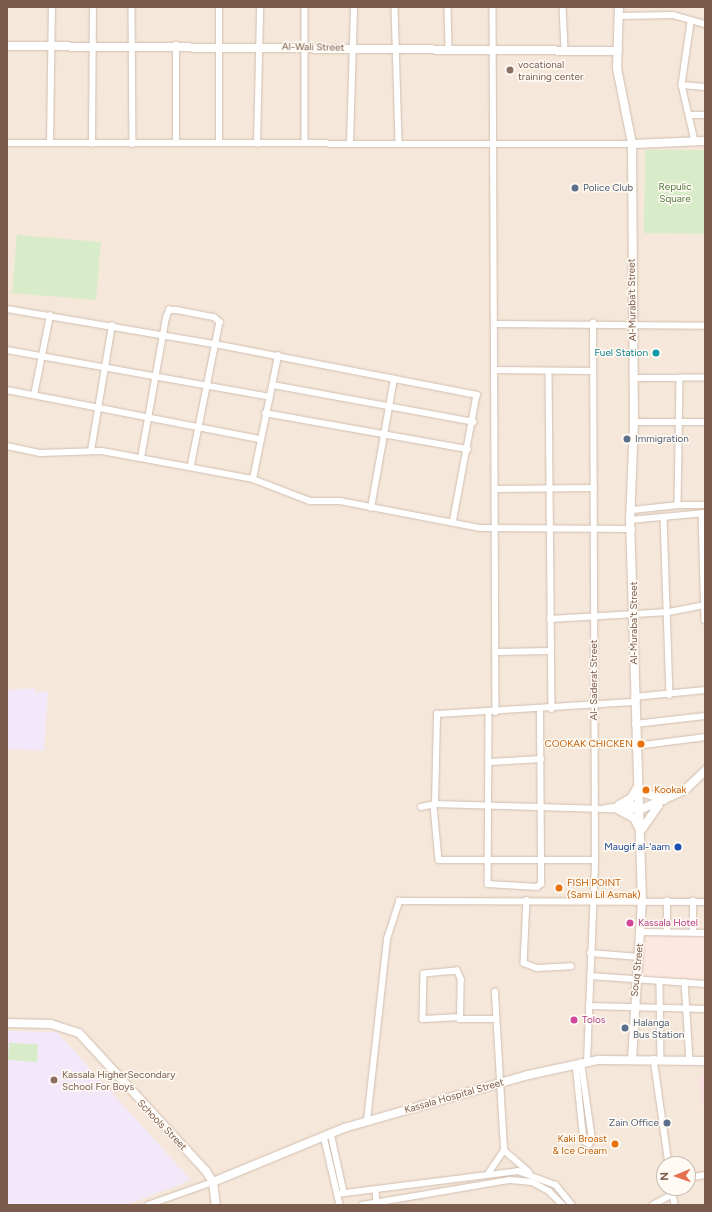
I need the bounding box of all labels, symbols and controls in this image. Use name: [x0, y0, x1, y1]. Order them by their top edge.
street label: Al-Wali Street: [282, 40, 344, 54]
place label: vocational training center: [518, 58, 583, 82]
marker: vocational training center: [505, 65, 515, 75]
park label: Repulic Square: [658, 180, 692, 204]
place label: Police Club: [583, 182, 633, 194]
marker: Police Club: [570, 183, 580, 193]
street label: Al-Muraba't Street: [625, 258, 639, 342]
place label: Fuel Station: [594, 347, 648, 359]
marker: Fuel Station: [651, 348, 661, 358]
place label: Immigration: [635, 433, 689, 445]
marker: Immigration: [622, 434, 632, 444]
street label: Al-Muraba't Street: [628, 582, 640, 664]
street label: Al- Saderat Street: [588, 640, 600, 720]
place label: COOKAK CHICKEN: [544, 738, 633, 750]
marker: COOKAK CHICKEN: [636, 739, 646, 749]
place label: Kookak: [654, 784, 686, 796]
marker: Kookak: [641, 785, 651, 795]
place label: Maugif al-'aam: [604, 841, 670, 853]
marker: Maugif al-'aam: [673, 842, 683, 852]
place label: FISH POINT (Sami Lil Asmak): [567, 876, 641, 900]
marker: FISH POINT (Sami Lil Asmak): [554, 883, 564, 893]
place label: Kassala Hotel: [638, 917, 698, 929]
marker: Kassala Hotel: [625, 918, 635, 928]
street label: Souq Street: [628, 943, 646, 997]
place label: Tolos: [582, 1014, 605, 1026]
marker: Tolos: [569, 1015, 579, 1025]
place label: Halanga Bus Station: [633, 1016, 684, 1040]
marker: Halanga Bus Station: [620, 1023, 630, 1033]
place label: Kassala HigherSecondary School For Boys: [62, 1068, 175, 1092]
marker: Kassala HigherSecondary School For Boys: [49, 1075, 59, 1085]
street label: Kassala Hospital Street: [403, 1076, 505, 1116]
street label: Schools Street: [135, 1097, 189, 1153]
place label: Zain Office: [609, 1117, 659, 1129]
marker: Zain Office: [662, 1118, 672, 1128]
place label: Kaki Broast & Ice Cream: [552, 1132, 607, 1156]
marker: Kaki Broast & Ice Cream: [610, 1139, 620, 1149]
north arrow: [656, 1156, 696, 1196]
text: N: [658, 1172, 671, 1181]

